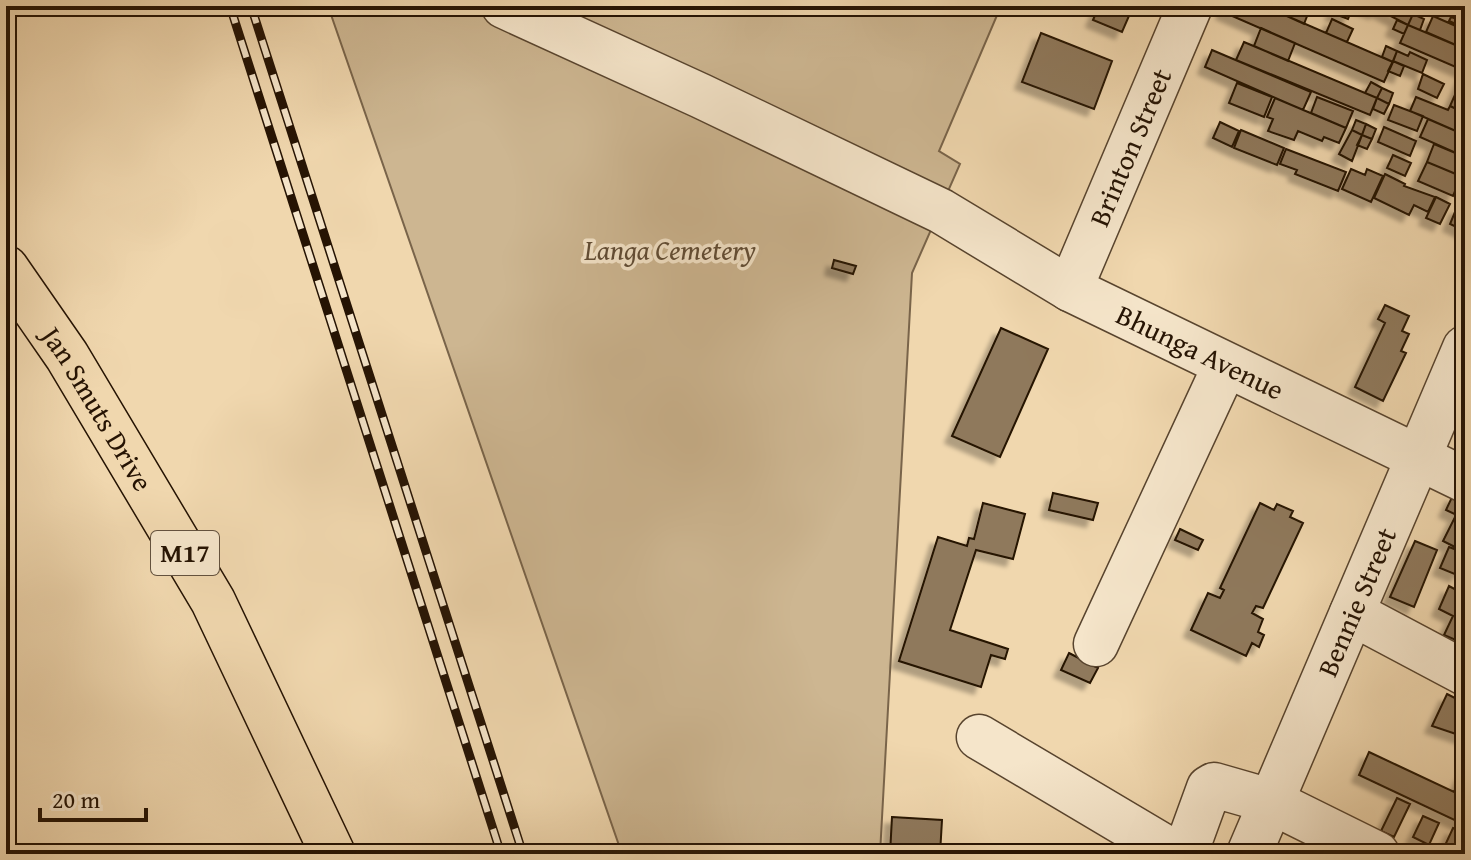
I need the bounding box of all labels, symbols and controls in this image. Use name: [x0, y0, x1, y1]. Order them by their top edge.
street label: Brinton Street: [1078, 62, 1181, 232]
park label: Langa Cemetery: [583, 229, 756, 270]
street label: Bhunga Avenue: [1110, 293, 1291, 410]
street label: Jan Smuts Drive: [31, 315, 164, 498]
street label: Bennie Street: [1306, 521, 1406, 683]
road number: M17: [151, 531, 219, 575]
scale bar: [40, 772, 146, 822]
text: 20 m: [52, 782, 100, 817]

